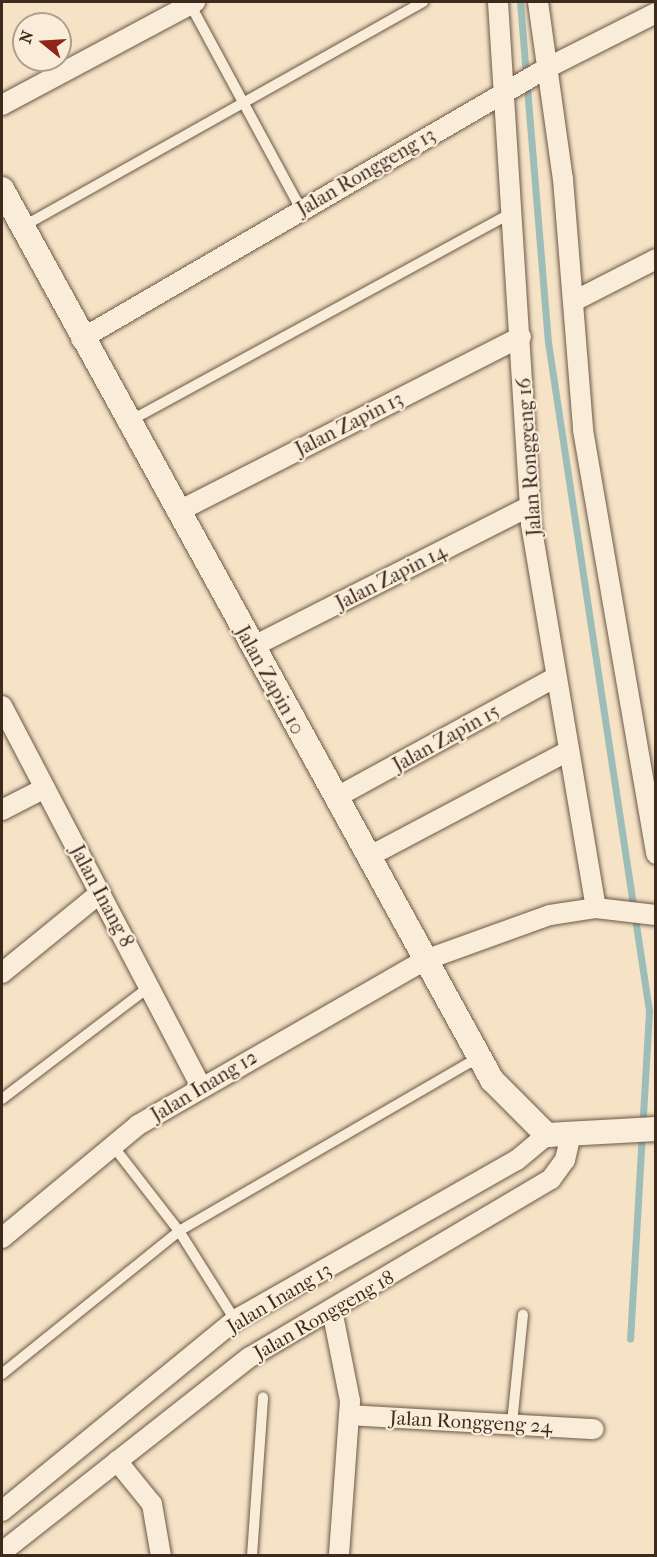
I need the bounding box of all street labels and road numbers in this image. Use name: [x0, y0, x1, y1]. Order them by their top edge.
street label: Jalan Ronggeng 13: [292, 123, 440, 221]
street label: Jalan Ronggeng 16: [511, 377, 547, 537]
street label: Jalan Zapin 13: [291, 387, 407, 461]
street label: Jalan Zapin 14: [332, 539, 450, 615]
street label: Jalan Zapin 10: [230, 622, 310, 738]
street label: Jalan Zapin 15: [389, 699, 503, 777]
street label: Jalan Inang 8: [65, 841, 139, 951]
street label: Jalan Inang 12: [147, 1045, 261, 1127]
street label: Jalan Inang 13: [222, 1257, 336, 1339]
street label: Jalan Ronggeng 18: [250, 1265, 398, 1365]
street label: Jalan Ronggeng 24: [389, 1406, 553, 1438]

